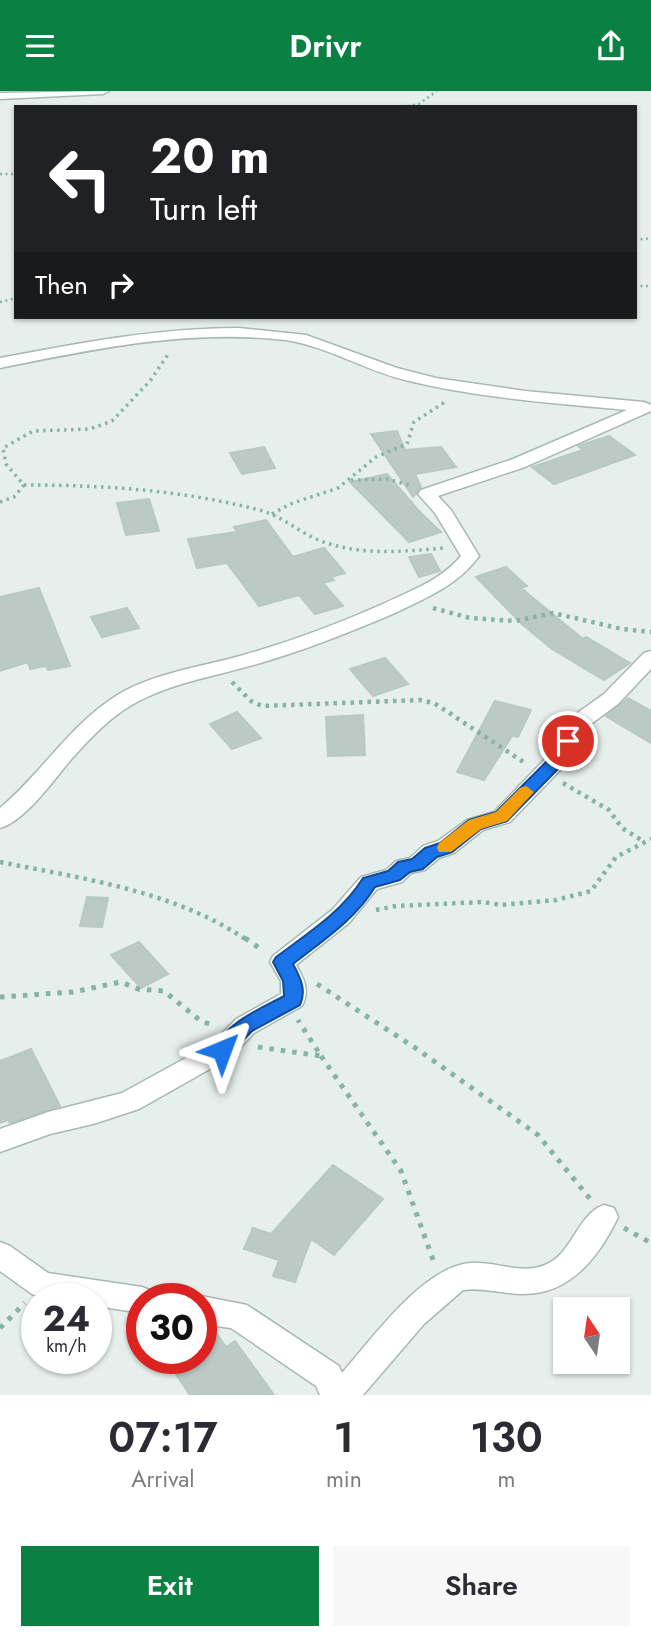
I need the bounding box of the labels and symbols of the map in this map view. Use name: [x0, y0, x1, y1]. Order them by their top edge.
pin: [538, 711, 598, 771]
position arrow: [185, 1013, 259, 1087]
speed limit sign: 30: [126, 1283, 217, 1374]
north arrow: [553, 1297, 630, 1374]

